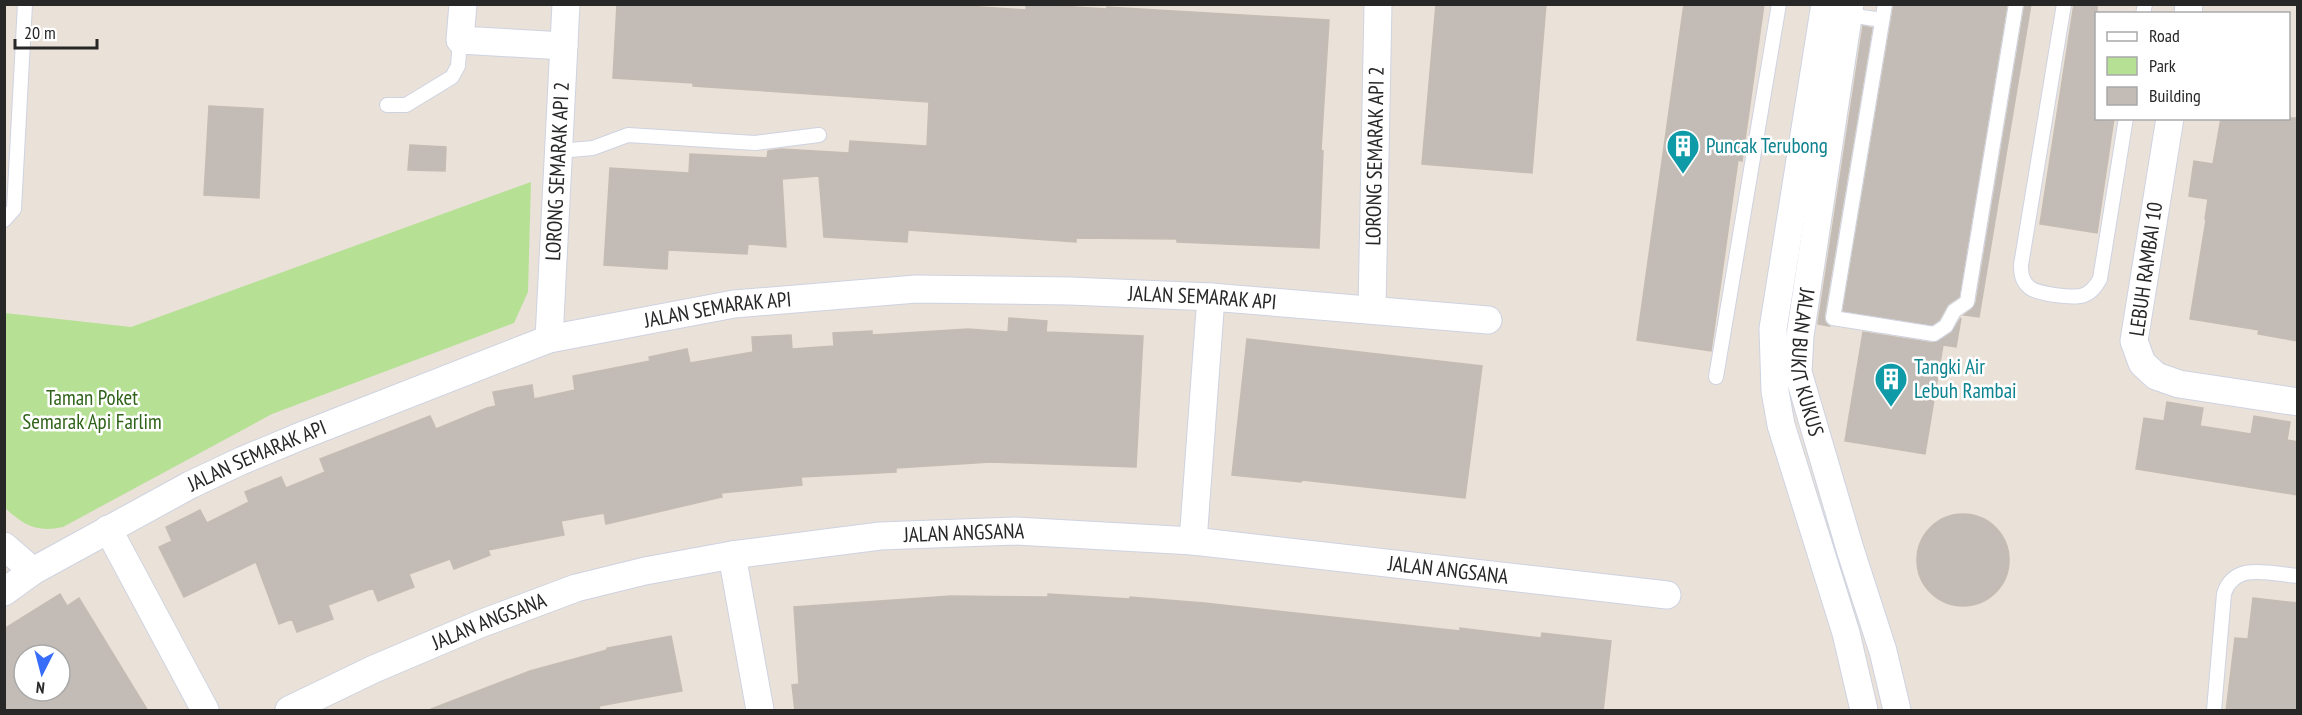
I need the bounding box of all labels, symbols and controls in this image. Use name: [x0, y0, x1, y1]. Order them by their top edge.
scale bar: [15, 12, 98, 50]
legend: [2095, 12, 2290, 120]
text: 20 m: [24, 21, 56, 44]
text: Road: [2149, 24, 2180, 47]
text: Park: [2149, 54, 2176, 77]
street label: LORONG SEMARAK API 2: [1359, 66, 1390, 246]
street label: LORONG SEMARAK API 2: [539, 81, 575, 261]
text: Building: [2149, 84, 2201, 107]
building icon: Puncak Terubong: [1665, 128, 1701, 175]
place label: Puncak Terubong: [1706, 132, 1828, 159]
street label: LEBUH RAMBAI 10: [2123, 200, 2168, 338]
street label: JALAN SEMARAK API: [1127, 279, 1278, 315]
street label: JALAN SEMARAK API: [641, 285, 792, 334]
street label: JALAN BUKIT KUKUS: [1785, 286, 1830, 439]
place label: Tangki Air Lebuh Rambai: [1914, 353, 2017, 404]
building icon: Tangki Air Lebuh Rambai: [1873, 361, 1909, 408]
park label: Taman Poket Semarak Api Farlim: [22, 384, 162, 435]
street label: JALAN SEMARAK API: [182, 413, 330, 498]
street label: JALAN ANGSANA: [902, 517, 1025, 548]
street label: JALAN ANGSANA: [1386, 549, 1510, 590]
street label: JALAN ANGSANA: [427, 586, 550, 656]
north arrow: [12, 643, 72, 703]
text: N: [35, 678, 46, 698]

